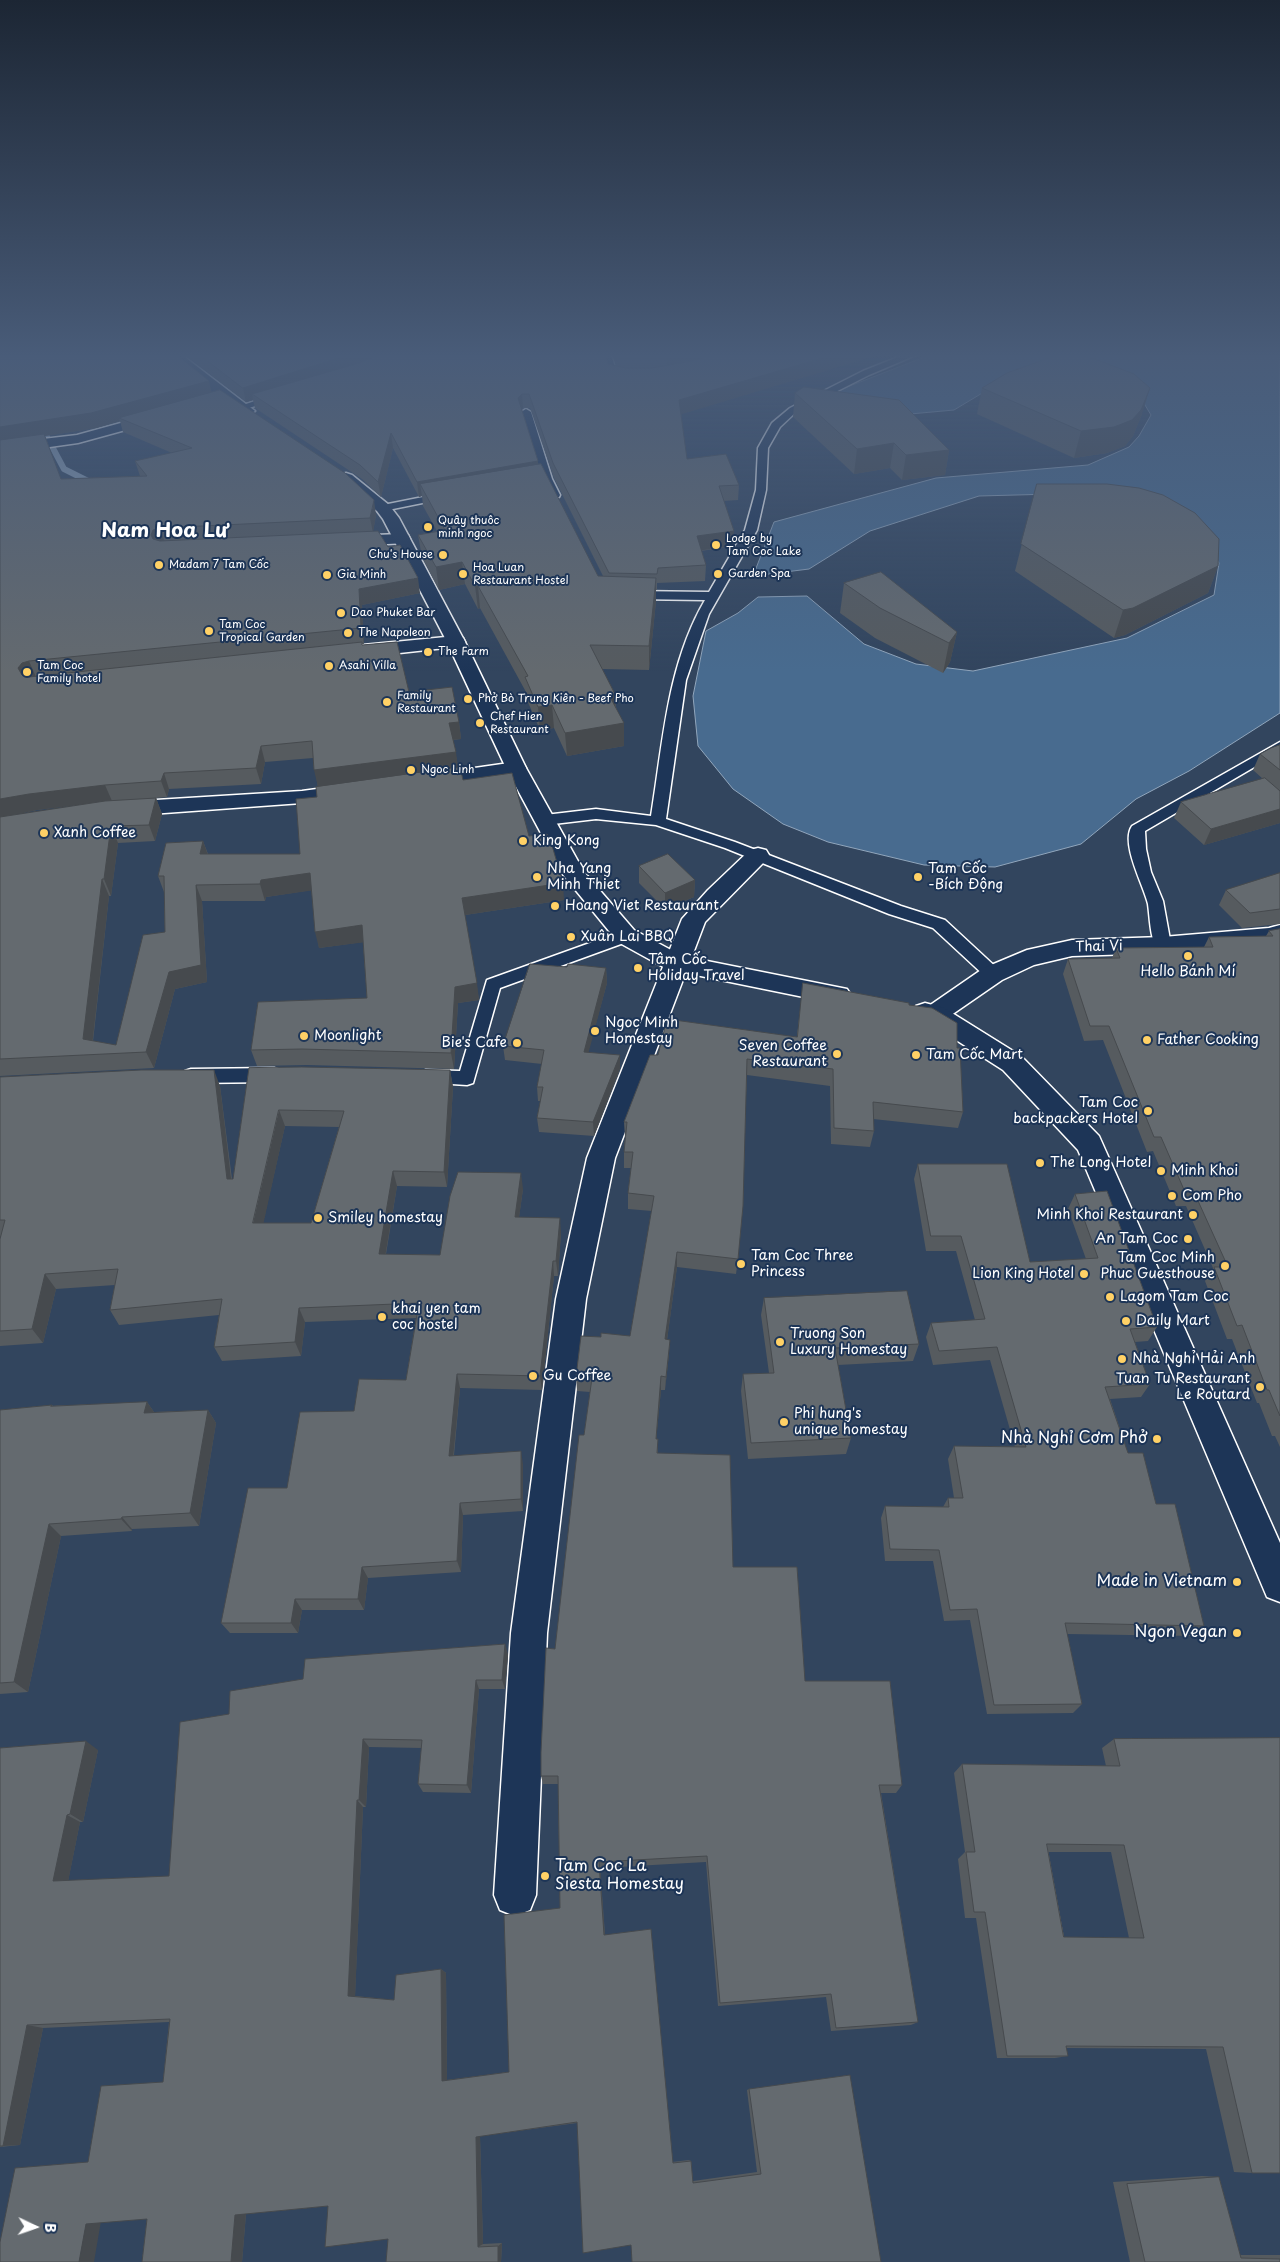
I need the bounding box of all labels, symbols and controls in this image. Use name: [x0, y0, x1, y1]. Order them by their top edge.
place label: Quây thuôc minh ngoc: [438, 514, 499, 540]
district label: Nam Hoa Lư: [101, 519, 229, 543]
marker: Quây thuôc minh ngoc: [422, 521, 434, 533]
place label: Lodge by Tam Coc Lake: [726, 532, 801, 558]
marker: Lodge by Tam Coc Lake: [710, 539, 722, 551]
place label: Chu's House: [368, 548, 433, 562]
marker: Chu's House: [437, 549, 449, 561]
place label: Madam 7 Tam Cốc: [169, 558, 269, 572]
marker: Madam 7 Tam Cốc: [153, 559, 165, 571]
place label: Hoa Luan Restaurant Hostel: [473, 561, 568, 587]
place label: Garden Spa: [728, 567, 791, 581]
place label: Gia Minh: [337, 568, 386, 582]
marker: Hoa Luan Restaurant Hostel: [457, 568, 469, 580]
marker: Garden Spa: [712, 568, 724, 580]
marker: Gia Minh: [321, 569, 333, 581]
place label: Dao Phuket Bar: [351, 606, 435, 620]
marker: Dao Phuket Bar: [335, 607, 347, 619]
place label: Tam Coc Tropical Garden: [219, 618, 305, 644]
marker: Tam Coc Tropical Garden: [203, 625, 215, 637]
place label: The Napoleon: [358, 626, 431, 640]
marker: The Napoleon: [342, 627, 354, 639]
place label: The Farm: [438, 645, 489, 659]
marker: The Farm: [422, 646, 434, 658]
place label: Tam Coc Family hotel: [37, 659, 101, 685]
place label: Asahi Villa: [339, 659, 396, 673]
marker: Asahi Villa: [323, 660, 335, 672]
marker: Tam Coc Family hotel: [21, 666, 33, 678]
place label: Family Restaurant: [397, 689, 456, 715]
place label: Phở Bò Trung Kiên - Beef Pho: [478, 692, 634, 706]
marker: Phở Bò Trung Kiên - Beef Pho: [462, 693, 474, 705]
marker: Family Restaurant: [381, 696, 393, 708]
place label: Chef Hien Restaurant: [490, 710, 549, 736]
marker: Chef Hien Restaurant: [474, 717, 486, 729]
place label: Ngoc Linh: [421, 763, 474, 777]
marker: Ngoc Linh: [405, 764, 417, 776]
place label: Xanh Coffee: [54, 825, 136, 841]
marker: Xanh Coffee: [38, 827, 50, 839]
place label: King Kong: [533, 833, 600, 849]
marker: King Kong: [517, 835, 529, 847]
place label: Nha Yang Minh Thiet: [547, 861, 620, 894]
place label: Tam Cốc -Bích Động: [928, 861, 1003, 894]
marker: Nha Yang Minh Thiet: [531, 871, 543, 883]
marker: Tam Cốc -Bích Động: [912, 871, 924, 883]
place label: Hoang Viet Restaurant: [565, 898, 719, 914]
marker: Hoang Viet Restaurant: [549, 900, 561, 912]
place label: Xuân Lai BBQ: [581, 929, 674, 945]
marker: Xuân Lai BBQ: [565, 931, 577, 943]
street label: Thai Vi: [1075, 938, 1123, 956]
marker: Hello Bánh Mí: [1182, 950, 1194, 962]
place label: Tâm Cốc Holiday Travel: [648, 952, 745, 984]
marker: Tâm Cốc Holiday Travel: [632, 962, 644, 974]
place label: Hello Bánh Mí: [1141, 964, 1235, 980]
place label: Ngoc Minh Homestay: [605, 1015, 678, 1048]
marker: Ngoc Minh Homestay: [589, 1025, 601, 1037]
place label: Moonlight: [314, 1028, 381, 1044]
marker: Moonlight: [298, 1030, 310, 1042]
place label: Father Cooking: [1157, 1032, 1259, 1048]
marker: Father Cooking: [1141, 1034, 1153, 1046]
place label: Bie's Cafe: [441, 1035, 507, 1051]
marker: Bie's Cafe: [511, 1037, 523, 1049]
place label: Seven Coffee Restaurant: [739, 1038, 827, 1070]
place label: Tam Cốc Mart: [926, 1047, 1023, 1063]
marker: Seven Coffee Restaurant: [831, 1048, 843, 1060]
marker: Tam Cốc Mart: [910, 1049, 922, 1061]
place label: Tam Coc backpackers Hotel: [1013, 1095, 1138, 1128]
marker: Tam Coc backpackers Hotel: [1142, 1105, 1154, 1117]
place label: The Long Hotel: [1050, 1155, 1151, 1171]
marker: The Long Hotel: [1034, 1157, 1046, 1169]
place label: Minh Khoi: [1171, 1163, 1238, 1179]
marker: Minh Khoi: [1155, 1165, 1167, 1177]
place label: Com Pho: [1182, 1188, 1242, 1204]
marker: Com Pho: [1166, 1190, 1178, 1202]
place label: Minh Khoi Restaurant: [1036, 1207, 1183, 1223]
marker: Minh Khoi Restaurant: [1187, 1209, 1199, 1221]
place label: Smiley homestay: [328, 1210, 443, 1226]
marker: Smiley homestay: [312, 1212, 324, 1224]
place label: An Tam Coc: [1095, 1231, 1178, 1247]
marker: An Tam Coc: [1182, 1233, 1194, 1245]
place label: Tam Coc Three Princess: [751, 1248, 854, 1280]
place label: Tam Coc Minh Phuc Guesthouse: [1101, 1250, 1215, 1282]
marker: Tam Coc Three Princess: [735, 1258, 747, 1270]
marker: Tam Coc Minh Phuc Guesthouse: [1219, 1260, 1231, 1272]
place label: Lion King Hotel: [972, 1266, 1074, 1282]
marker: Lion King Hotel: [1078, 1268, 1090, 1280]
place label: Lagom Tam Coc: [1120, 1289, 1229, 1305]
marker: Lagom Tam Coc: [1104, 1291, 1116, 1303]
place label: khai yen tam coc hostel: [392, 1301, 481, 1334]
marker: khai yen tam coc hostel: [376, 1311, 388, 1323]
place label: Daily Mart: [1136, 1313, 1210, 1329]
marker: Daily Mart: [1120, 1315, 1132, 1327]
place label: Truong Son Luxury Homestay: [790, 1326, 907, 1358]
marker: Truong Son Luxury Homestay: [774, 1336, 786, 1348]
place label: Nhà Nghỉ Hải Anh: [1132, 1351, 1255, 1367]
marker: Nhà Nghỉ Hải Anh: [1116, 1353, 1128, 1365]
place label: Gu Coffee: [543, 1368, 611, 1384]
marker: Gu Coffee: [527, 1370, 539, 1382]
place label: Tuan Tu Restaurant Le Routard: [1116, 1371, 1250, 1404]
marker: Tuan Tu Restaurant Le Routard: [1254, 1381, 1266, 1393]
place label: Phi hung's unique homestay: [794, 1406, 908, 1438]
marker: Phi hung's unique homestay: [778, 1416, 790, 1428]
place label: Nhà Nghỉ Cơm Phở: [1001, 1429, 1147, 1449]
marker: Nhà Nghỉ Cơm Phở: [1151, 1433, 1163, 1445]
place label: Made in Vietnam: [1096, 1572, 1227, 1592]
marker: Made in Vietnam: [1231, 1576, 1243, 1588]
place label: Ngon Vegan: [1134, 1623, 1227, 1643]
marker: Ngon Vegan: [1231, 1627, 1243, 1639]
place label: Tam Coc La Siesta Homestay: [555, 1857, 684, 1895]
marker: Tam Coc La Siesta Homestay: [539, 1870, 551, 1882]
north arrow: [10, 2202, 60, 2252]
text: B: [40, 2222, 61, 2233]

